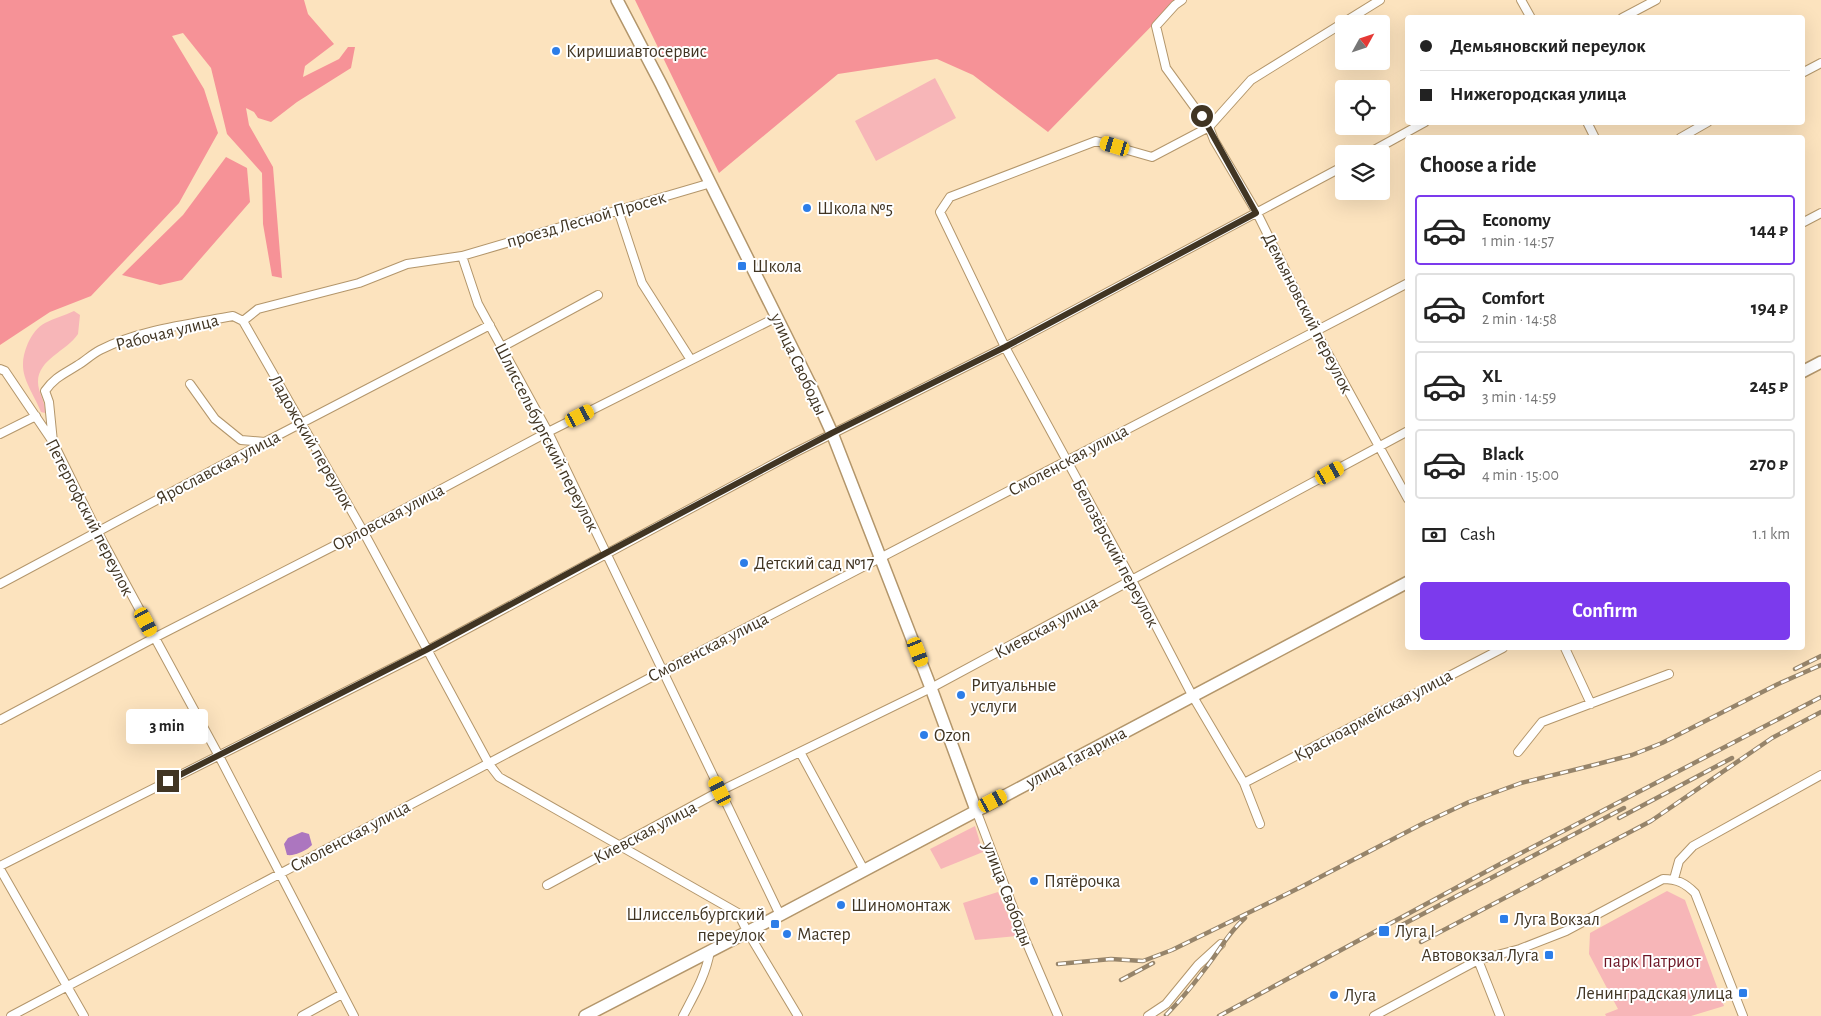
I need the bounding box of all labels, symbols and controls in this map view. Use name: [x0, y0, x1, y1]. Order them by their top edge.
north arrow: [1335, 15, 1390, 70]
map controls: [1335, 15, 1390, 200]
text: Демьяновский переулок: [1450, 37, 1646, 56]
place label: Киришиавтосервис: [566, 43, 707, 61]
marker: Киришиавтосервис: [550, 45, 562, 57]
button: locate: [1335, 80, 1390, 135]
text: Нижегородская улица: [1450, 85, 1626, 104]
route start: [1191, 105, 1213, 127]
car: [1098, 134, 1131, 158]
button: layers: [1335, 145, 1390, 200]
text: Choose a ride: [1420, 154, 1536, 176]
street label: проезд Лесной Просек: [505, 188, 669, 251]
place label: Школа №5: [817, 200, 893, 218]
marker: Школа №5: [801, 202, 813, 214]
icon: car: [1422, 208, 1467, 253]
text: Economy: [1482, 211, 1551, 230]
text: 144 ₽: [1750, 221, 1788, 240]
street label: Демьяновский переулок: [1259, 230, 1356, 397]
text: 1 min · 14:57: [1482, 233, 1554, 249]
place label: Школа: [752, 258, 802, 276]
marker: Школа: [736, 260, 748, 272]
icon: car: [1422, 286, 1467, 331]
text: Comfort: [1482, 289, 1544, 308]
text: 194 ₽: [1751, 299, 1788, 318]
street label: улица Свободы: [766, 309, 830, 418]
street label: Рабочая улица: [114, 311, 221, 354]
text: 2 min · 14:58: [1482, 311, 1557, 327]
street label: Шлиссельбургский переулок: [491, 340, 603, 535]
icon: car: [1422, 364, 1467, 409]
text: XL: [1482, 367, 1502, 386]
street label: Ладожский переулок: [265, 372, 357, 514]
text: 245 ₽: [1750, 377, 1788, 396]
text: 3 min · 14:59: [1482, 389, 1556, 405]
car: [563, 403, 596, 429]
street label: Смоленская улица: [1006, 422, 1131, 500]
street label: Ярославская улица: [154, 428, 283, 508]
street label: Петергофский переулок: [42, 436, 137, 600]
icon: car: [1422, 442, 1467, 487]
text: Black: [1482, 445, 1524, 464]
text: 270 ₽: [1749, 455, 1788, 474]
car: [1313, 459, 1346, 487]
text: 4 min · 15:00: [1482, 467, 1559, 483]
street label: Белозёрский переулок: [1068, 476, 1162, 631]
street label: Орловская улица: [330, 481, 447, 555]
icon: cash: [1420, 521, 1448, 549]
text: Cash: [1460, 525, 1496, 544]
text: 1.1 km: [1753, 526, 1790, 542]
place label: Детский сад №17: [754, 555, 874, 573]
marker: Детский сад №17: [738, 557, 750, 569]
button: Confirm: [1420, 582, 1790, 640]
street label: Киевская улица: [992, 593, 1101, 663]
car: [132, 605, 159, 639]
street label: Смоленская улица: [645, 610, 772, 686]
car: [905, 635, 930, 669]
street label: Красноармейская улица: [1291, 667, 1456, 765]
place label: Ритуальные услуги: [970, 677, 1056, 716]
marker: Ритуальные услуги: [955, 689, 967, 701]
callout: 3 min: [127, 708, 209, 744]
text: 3 min: [150, 718, 184, 734]
street label: улица Гагарина: [1022, 724, 1130, 792]
place label: Ozon: [934, 727, 971, 745]
marker: Ozon: [918, 729, 930, 741]
route end: [157, 770, 179, 792]
car: [706, 774, 733, 808]
car: [976, 787, 1009, 815]
street label: Смоленская улица: [288, 798, 413, 876]
street label: Киевская улица: [591, 798, 700, 868]
street label: улица Свободы: [979, 838, 1036, 949]
place label: Пятёрочка: [1044, 873, 1121, 891]
marker: Пятёрочка: [1028, 875, 1040, 887]
place label: Шиномонтаж: [851, 897, 951, 915]
marker: Шиномонтаж: [835, 899, 847, 911]
place label: Шлиссельбургский переулок: [626, 905, 766, 945]
place label: Луга Вокзал: [1514, 911, 1600, 929]
marker: Луга Вокзал: [1498, 913, 1510, 925]
marker: Шлиссельбургский переулок: [769, 918, 781, 930]
place label: Луга I: [1395, 923, 1435, 941]
marker: Луга I: [1377, 924, 1391, 938]
place label: Мастер: [797, 926, 851, 944]
marker: Мастер: [781, 928, 793, 940]
place label: Автовокзал Луга: [1421, 947, 1539, 965]
marker: Автовокзал Луга: [1543, 949, 1555, 961]
park label: парк Патриот: [1603, 953, 1701, 971]
place label: Ленинградская улица: [1576, 985, 1733, 1003]
place label: Луга: [1344, 987, 1376, 1005]
marker: Ленинградская улица: [1737, 987, 1749, 999]
marker: Луга: [1328, 989, 1340, 1001]

